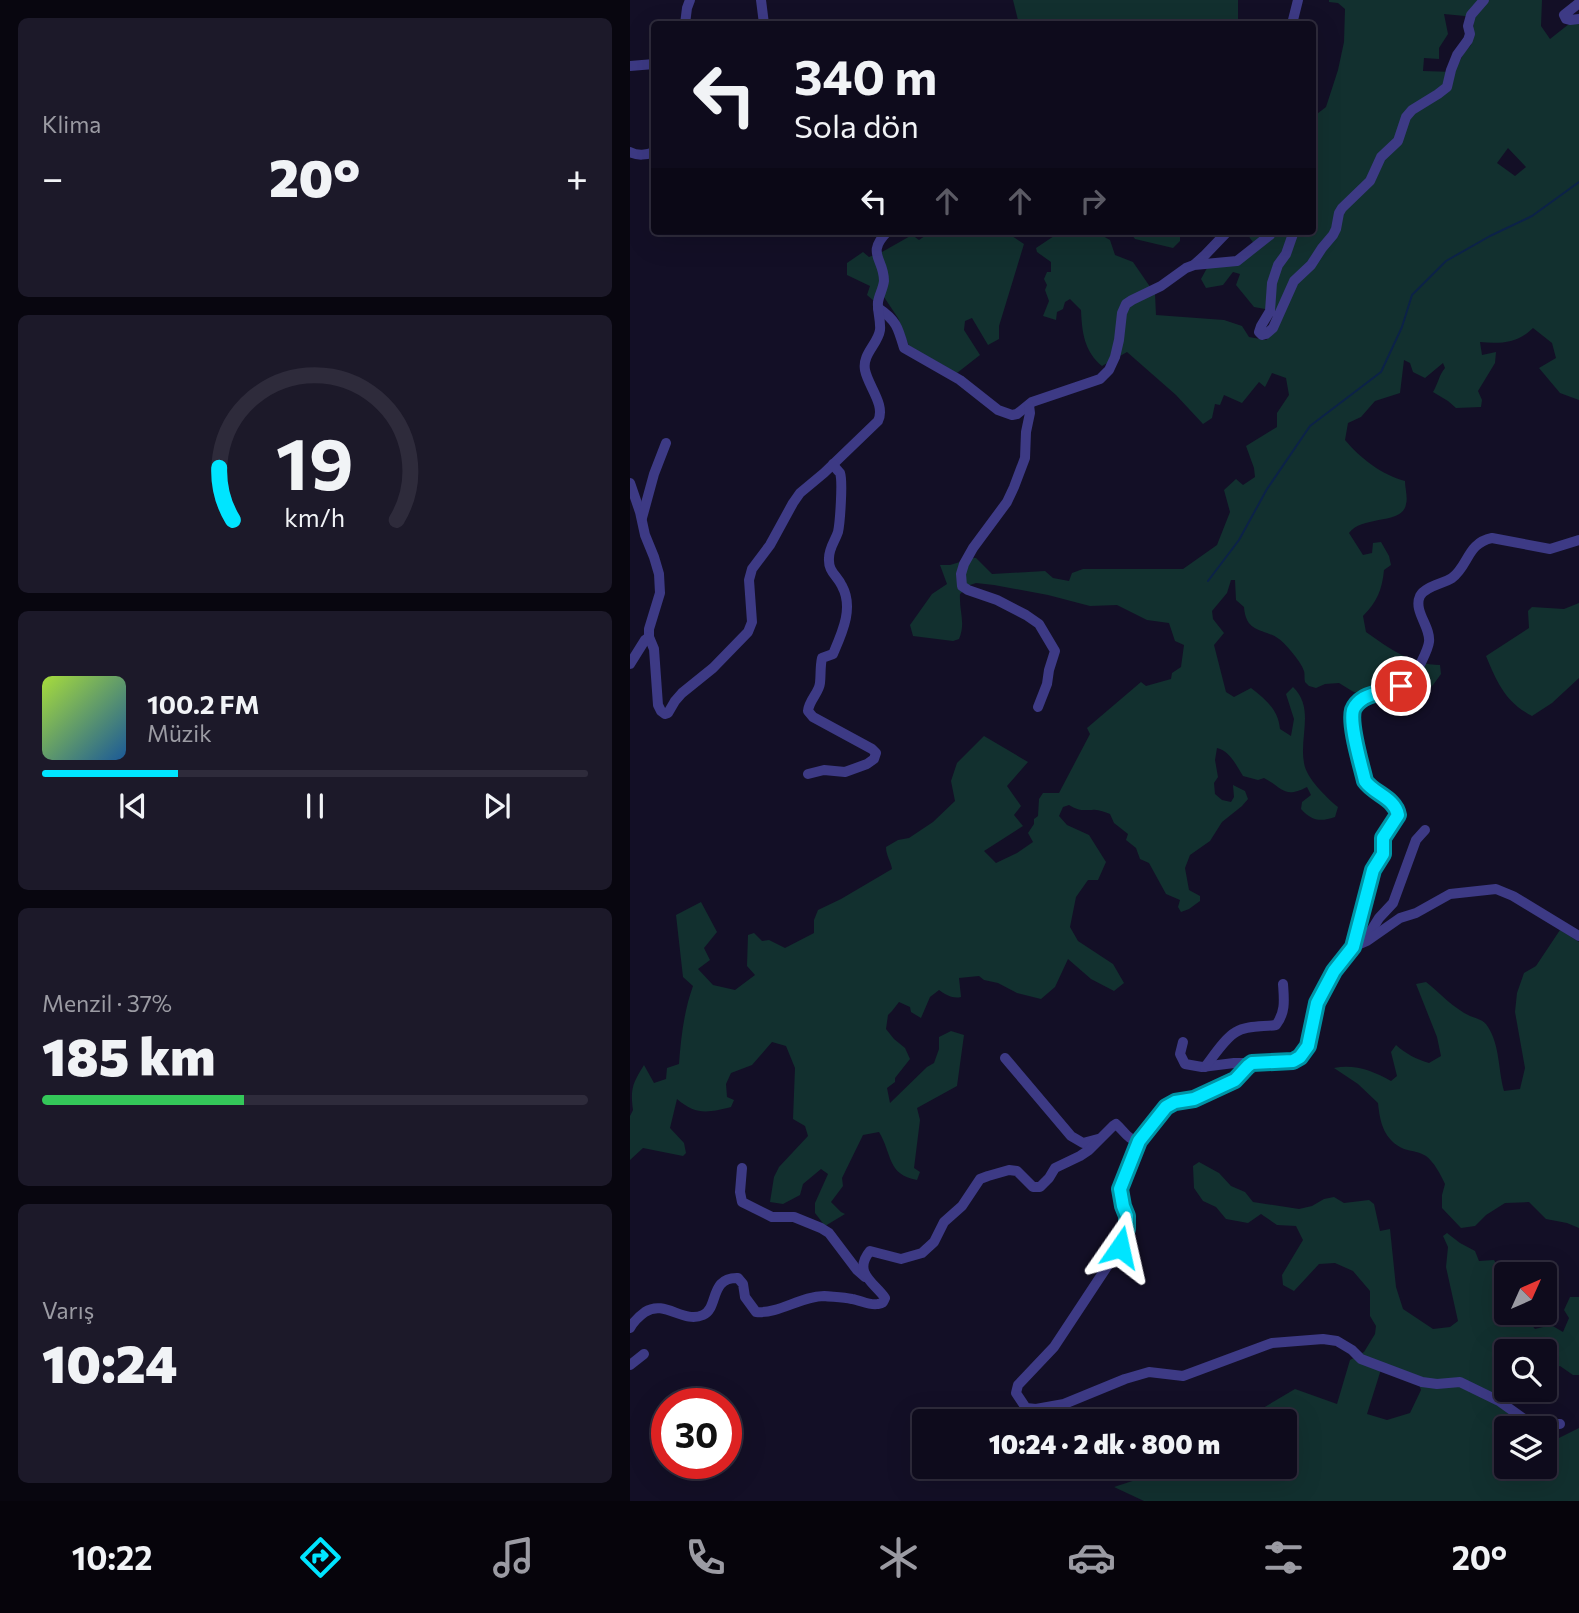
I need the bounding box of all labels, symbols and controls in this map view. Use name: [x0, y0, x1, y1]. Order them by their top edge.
text: 340 m: [794, 45, 937, 105]
icon: left: [679, 49, 770, 140]
text: Sola dön: [794, 105, 919, 145]
text: Klima: [42, 110, 101, 138]
text: 20°: [269, 144, 360, 208]
text: −: [42, 153, 64, 200]
text: +: [566, 153, 588, 200]
icon: left: [855, 182, 893, 220]
icon: ahead: [928, 182, 966, 220]
icon: ahead: [1001, 182, 1039, 220]
icon: right: [1074, 182, 1112, 220]
text: 19: [276, 416, 354, 505]
text: km/h: [285, 502, 345, 532]
pin: [1371, 656, 1431, 716]
icon: arrive: [1382, 667, 1420, 705]
text: 100.2 FM: [147, 688, 260, 719]
text: Müzik: [147, 719, 212, 747]
icon: previous: [114, 787, 152, 825]
icon: pause: [296, 787, 334, 825]
icon: next: [478, 787, 516, 825]
text: Menzil · 37%: [42, 989, 172, 1017]
text: 185 km: [42, 1023, 215, 1087]
position arrow: [1083, 1210, 1157, 1284]
north arrow: [1494, 1262, 1558, 1325]
map controls: [1494, 1262, 1557, 1479]
text: Varış: [42, 1296, 94, 1324]
text: 10:24: [42, 1330, 177, 1394]
button: search: [1494, 1339, 1557, 1402]
speed limit sign: 30: [651, 1388, 742, 1479]
button: layers: [1494, 1416, 1557, 1479]
text: 10:24 · 2 dk · 800 m: [989, 1428, 1220, 1459]
icon: directions: [296, 1533, 345, 1582]
icon: music: [489, 1533, 538, 1582]
icon: phone: [681, 1533, 730, 1582]
icon: climate: [874, 1533, 923, 1582]
icon: car: [1067, 1533, 1116, 1582]
icon: filters: [1259, 1533, 1308, 1582]
text: 10:22: [72, 1537, 152, 1577]
text: 20°: [1452, 1537, 1507, 1577]

